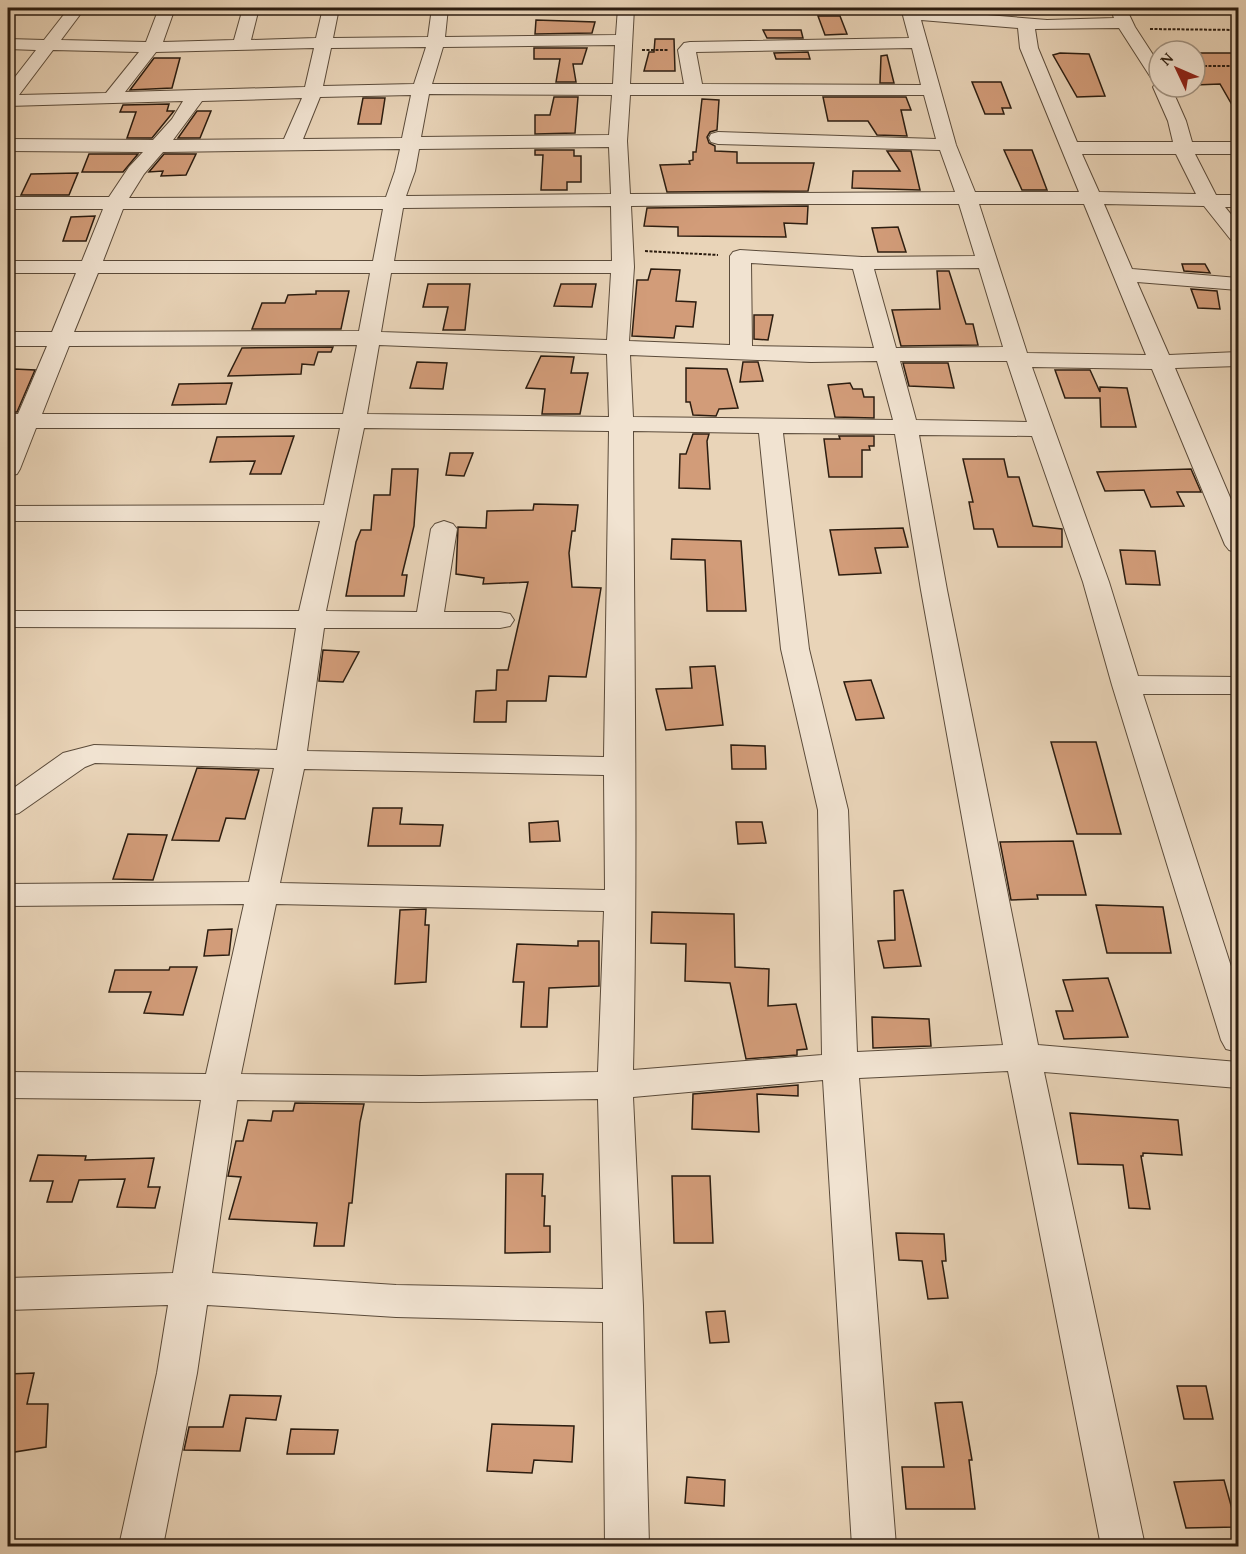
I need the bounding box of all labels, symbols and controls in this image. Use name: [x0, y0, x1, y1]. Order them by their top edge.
north arrow: [1147, 39, 1207, 99]
text: N: [1154, 46, 1179, 71]

